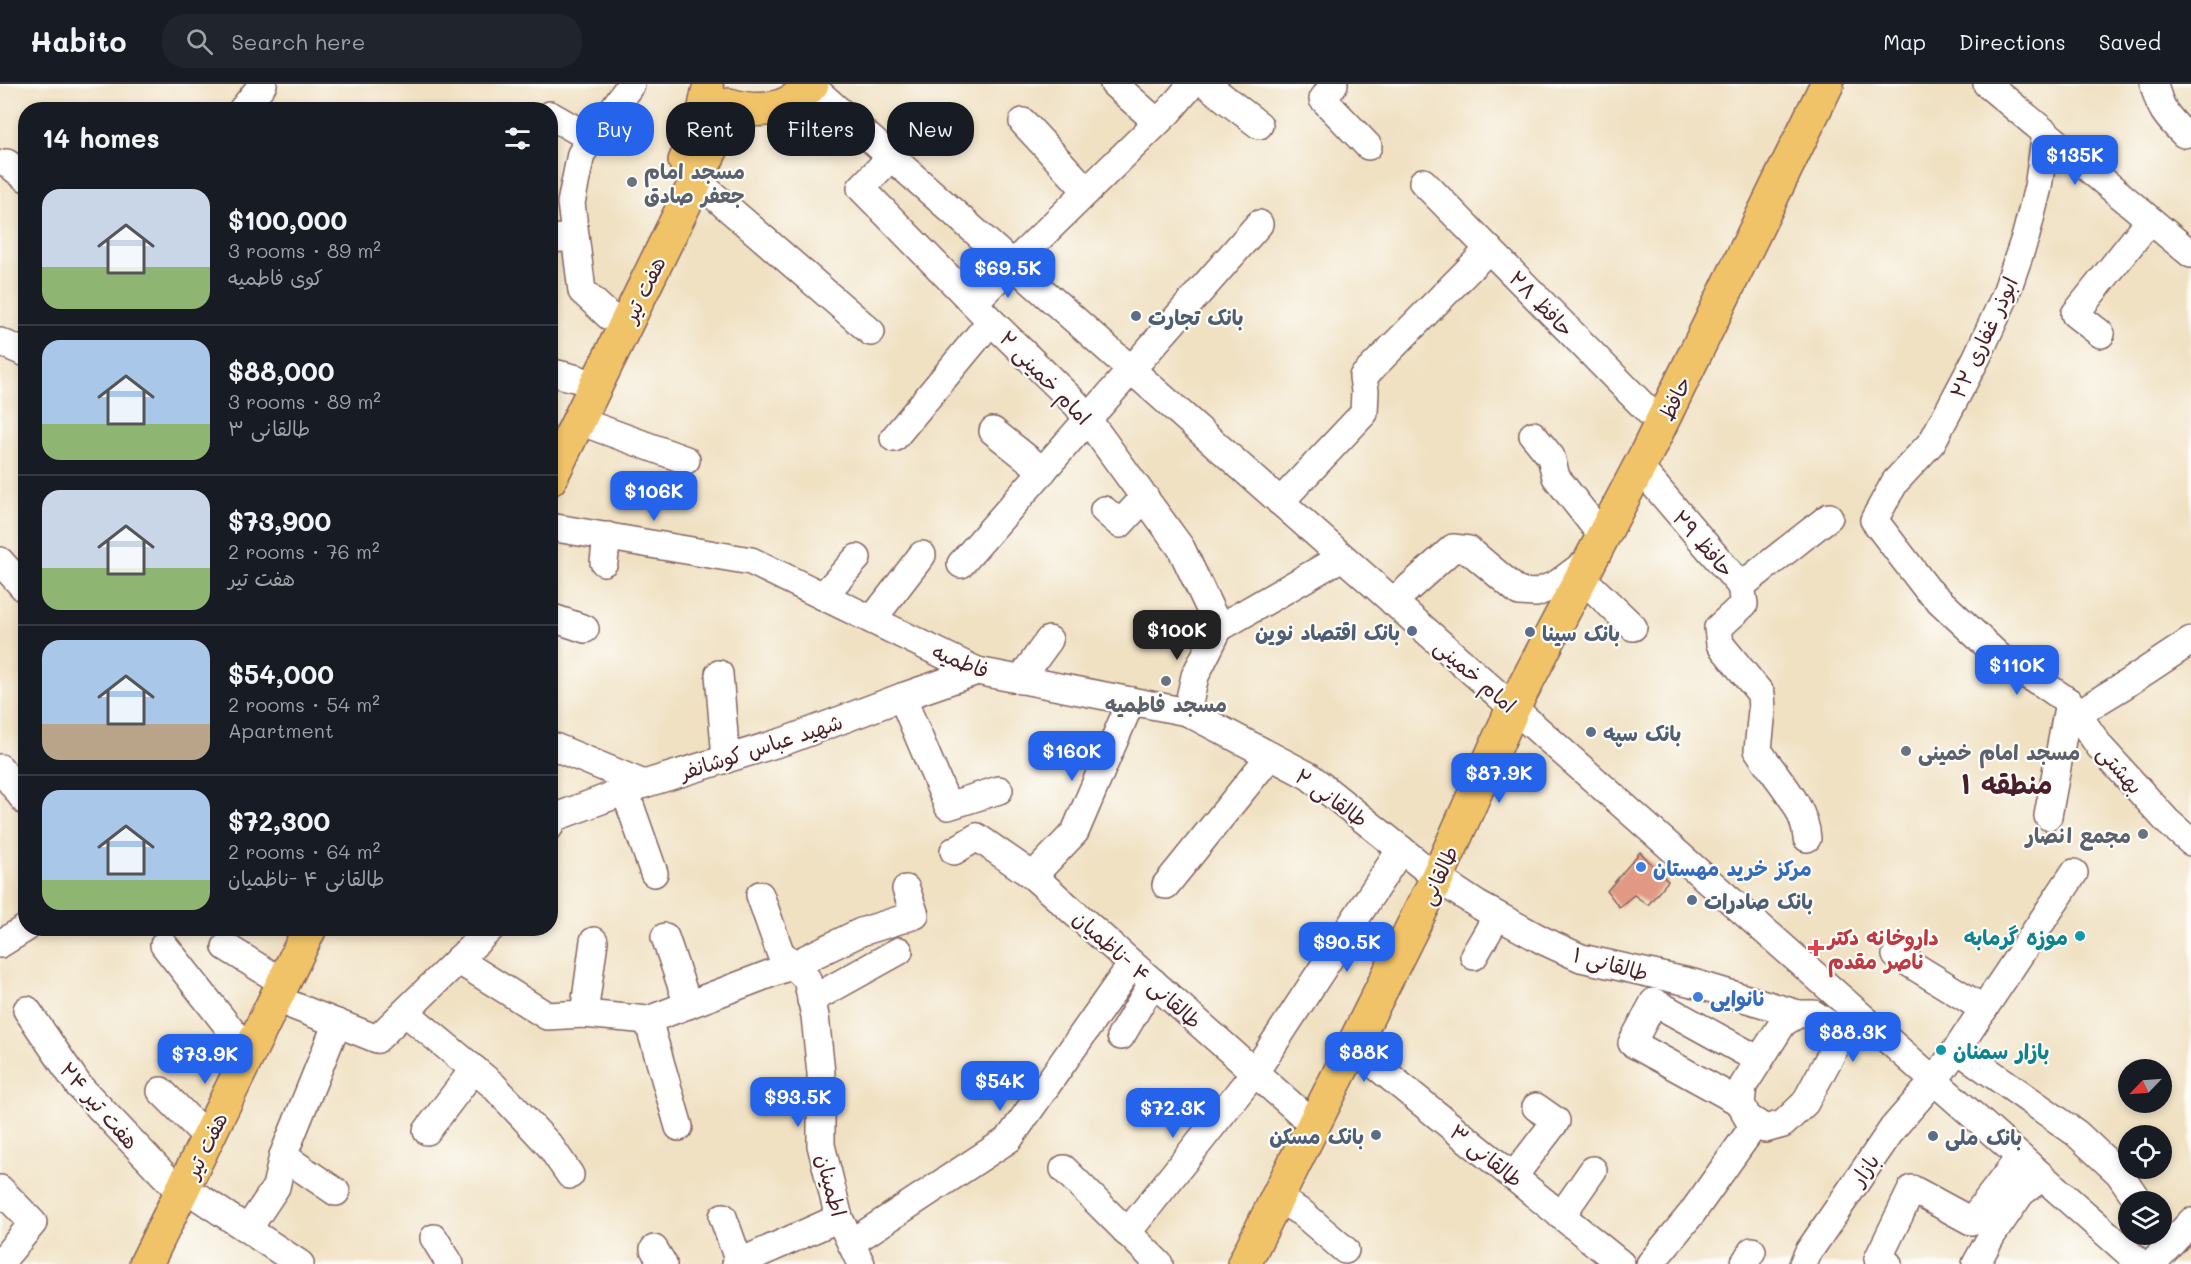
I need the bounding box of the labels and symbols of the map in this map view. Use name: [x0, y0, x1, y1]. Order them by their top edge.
pin: $135K: [2033, 135, 2117, 186]
place label: مسجد امام جعفر صادق: [644, 157, 745, 208]
marker: مسجد امام جعفر صادق: [625, 175, 639, 189]
pin: $69.5K: [959, 248, 1057, 299]
street label: هفت تیر: [615, 251, 671, 328]
street label: حافظ ۲۸: [1504, 264, 1580, 342]
street label: ابوذر غفاری ۲۲: [1943, 272, 2024, 402]
place label: بانک تجارت: [1148, 303, 1244, 331]
marker: بانک تجارت: [1129, 309, 1143, 323]
street label: امام خمینی ۲: [991, 324, 1098, 433]
street label: حافظ: [1652, 371, 1696, 425]
pin: $106K: [612, 471, 696, 522]
street label: حافظ ۲۹: [1667, 504, 1741, 582]
pin: $100K: [1135, 610, 1219, 661]
place label: بانک اقتصاد نوین: [1255, 618, 1400, 646]
place label: بانک سینا: [1542, 619, 1620, 647]
marker: بانک اقتصاد نوین: [1405, 624, 1419, 638]
marker: بانک سینا: [1523, 625, 1537, 639]
street label: امام خمینی: [1427, 632, 1523, 721]
street label: فاطمیه: [929, 637, 993, 683]
pin: $110K: [1975, 645, 2059, 696]
marker: مسجد فاطمیه: [1159, 674, 1173, 688]
place label: مسجد فاطمیه: [1105, 690, 1227, 718]
street label: شهید عباس کوشانفر: [674, 707, 846, 787]
place label: بانک سپه: [1603, 719, 1681, 747]
marker: بانک سپه: [1584, 725, 1598, 739]
pin: $160K: [1030, 731, 1114, 782]
place label: مسجد امام خمینی: [1918, 738, 2080, 769]
street label: بهشتی: [2091, 739, 2150, 800]
marker: مسجد امام خمینی: [1899, 744, 1913, 758]
pin: $87.9K: [1450, 753, 1548, 804]
street label: طالقانی ۲: [1289, 762, 1374, 834]
district label: منطقه ۱: [1962, 766, 2052, 801]
place label: مجمع انصار: [2024, 821, 2131, 851]
marker: مجمع انصار: [2136, 827, 2150, 841]
street label: طالقانی: [1413, 841, 1465, 910]
place label: مرکز خرید مهستان: [1653, 854, 1812, 882]
marker: مرکز خرید مهستان: [1634, 860, 1648, 874]
place label: بانک صادرات: [1704, 887, 1813, 915]
marker: بانک صادرات: [1685, 893, 1699, 907]
street label: طالقانی ۴ -ناظمیان: [1067, 904, 1208, 1035]
pin: $90.5K: [1298, 922, 1396, 973]
place label: داروخانه دکتر ناصر مقدم: [1826, 923, 1939, 978]
place label: موزه گرمابه: [1964, 923, 2068, 951]
marker: موزه گرمابه: [2073, 929, 2087, 943]
street label: طالقانی ۱: [1570, 940, 1652, 988]
marker: داروخانه دکتر ناصر مقدم: [1809, 941, 1823, 955]
place label: نانوایی: [1710, 984, 1766, 1012]
marker: نانوایی: [1691, 990, 1705, 1004]
pin: $88.3K: [1804, 1012, 1902, 1063]
pin: $88K: [1328, 1032, 1400, 1083]
pin: $73.9K: [156, 1034, 254, 1085]
place label: بازار سمنان: [1953, 1037, 2049, 1065]
marker: بازار سمنان: [1934, 1043, 1948, 1057]
street label: هفت تیر ۲۴: [55, 1056, 145, 1154]
north arrow: [2118, 1059, 2172, 1113]
pin: $54K: [964, 1061, 1036, 1112]
pin: $93.5K: [749, 1077, 847, 1128]
pin: $72.3K: [1124, 1088, 1222, 1139]
street label: هفت تیر: [177, 1107, 233, 1184]
street label: طالقانی ۳: [1444, 1117, 1529, 1194]
place label: بانک مسکن: [1269, 1122, 1364, 1150]
place label: بانک ملی: [1945, 1123, 2022, 1151]
marker: بانک مسکن: [1369, 1128, 1383, 1142]
marker: بانک ملی: [1926, 1129, 1940, 1143]
street label: بازار: [1842, 1148, 1885, 1192]
street label: اطمینان: [811, 1151, 853, 1219]

